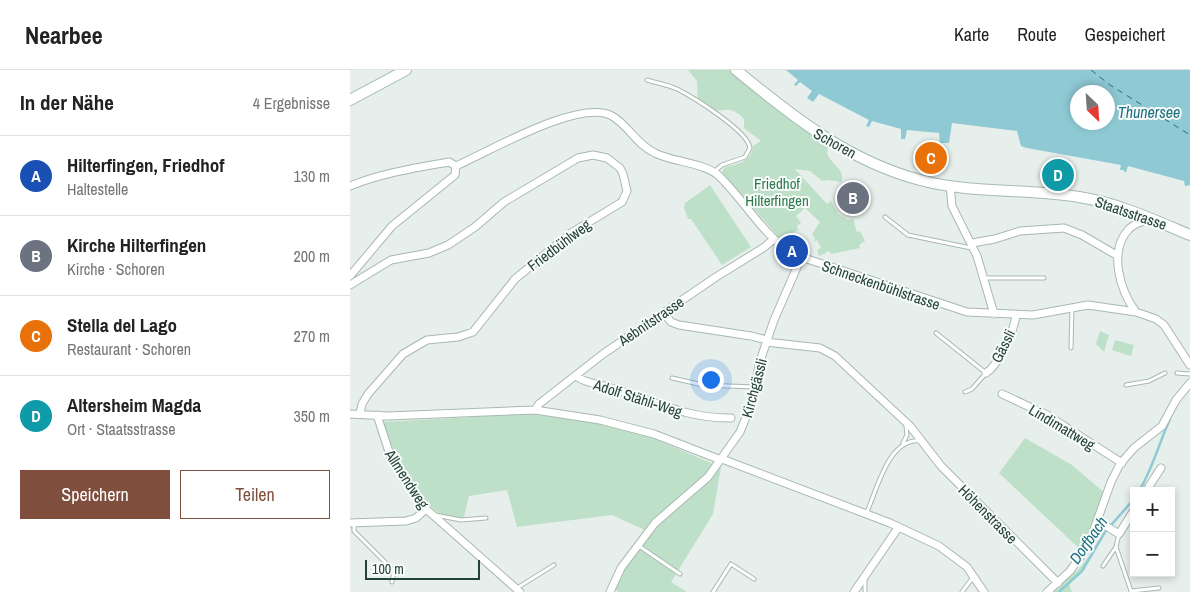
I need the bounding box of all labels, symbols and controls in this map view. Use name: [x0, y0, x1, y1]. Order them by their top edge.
text: Nearbee: [25, 19, 103, 51]
text: Karte: [954, 22, 989, 47]
text: Route: [1017, 22, 1057, 47]
text: Gespeichert: [1085, 22, 1165, 47]
north arrow: [1070, 85, 1115, 130]
text: In der Nähe: [20, 88, 114, 117]
text: 4 Ergebnisse: [253, 92, 330, 114]
water label: Thunersee: [1118, 101, 1180, 123]
street label: Schoren: [810, 123, 860, 163]
pin: C: [915, 139, 947, 177]
text: Hilterfingen, Friedhof: [67, 152, 225, 178]
pin: D: [1042, 156, 1074, 194]
text: A: [31, 165, 41, 187]
text: 130 m: [294, 165, 330, 187]
park label: Friedhof Hilterfingen: [745, 173, 809, 211]
text: Haltestelle: [67, 178, 128, 200]
pin: B: [837, 179, 869, 217]
street label: Staatsstrasse: [1092, 191, 1170, 235]
street label: Friedbühlweg: [523, 214, 595, 276]
text: Kirche Hilterfingen: [67, 232, 206, 258]
pin: A: [776, 232, 808, 270]
text: B: [31, 245, 41, 267]
text: 200 m: [294, 245, 330, 267]
street label: Schneckenbühlstrasse: [819, 255, 943, 315]
text: Kirche · Schoren: [67, 258, 165, 280]
street label: Aebnitstrasse: [613, 291, 688, 351]
text: Stella del Lago: [67, 312, 177, 338]
text: C: [31, 325, 41, 347]
text: 270 m: [294, 325, 330, 347]
street label: Gässli: [986, 326, 1020, 366]
text: Restaurant · Schoren: [67, 338, 191, 360]
street label: Kirchgässli: [736, 356, 772, 420]
your location: [698, 367, 724, 393]
street label: Adolf Stähli-Weg: [590, 373, 685, 422]
text: Altersheim Magda: [67, 392, 201, 418]
street label: Lindimattweg: [1025, 399, 1099, 455]
text: D: [31, 405, 41, 427]
text: 350 m: [294, 405, 330, 427]
text: Ort · Staatsstrasse: [67, 418, 176, 440]
street label: Allmendweg: [379, 444, 434, 513]
button: Speichern: [20, 470, 170, 519]
button: Teilen: [180, 470, 330, 519]
street label: Höhenstrasse: [954, 480, 1022, 548]
map controls: [1130, 487, 1175, 577]
button: +: [1130, 487, 1175, 532]
water label: Dorfbach: [1064, 512, 1112, 568]
button: −: [1130, 532, 1175, 577]
scale bar: [365, 557, 480, 580]
text: 100 m: [372, 560, 404, 578]

